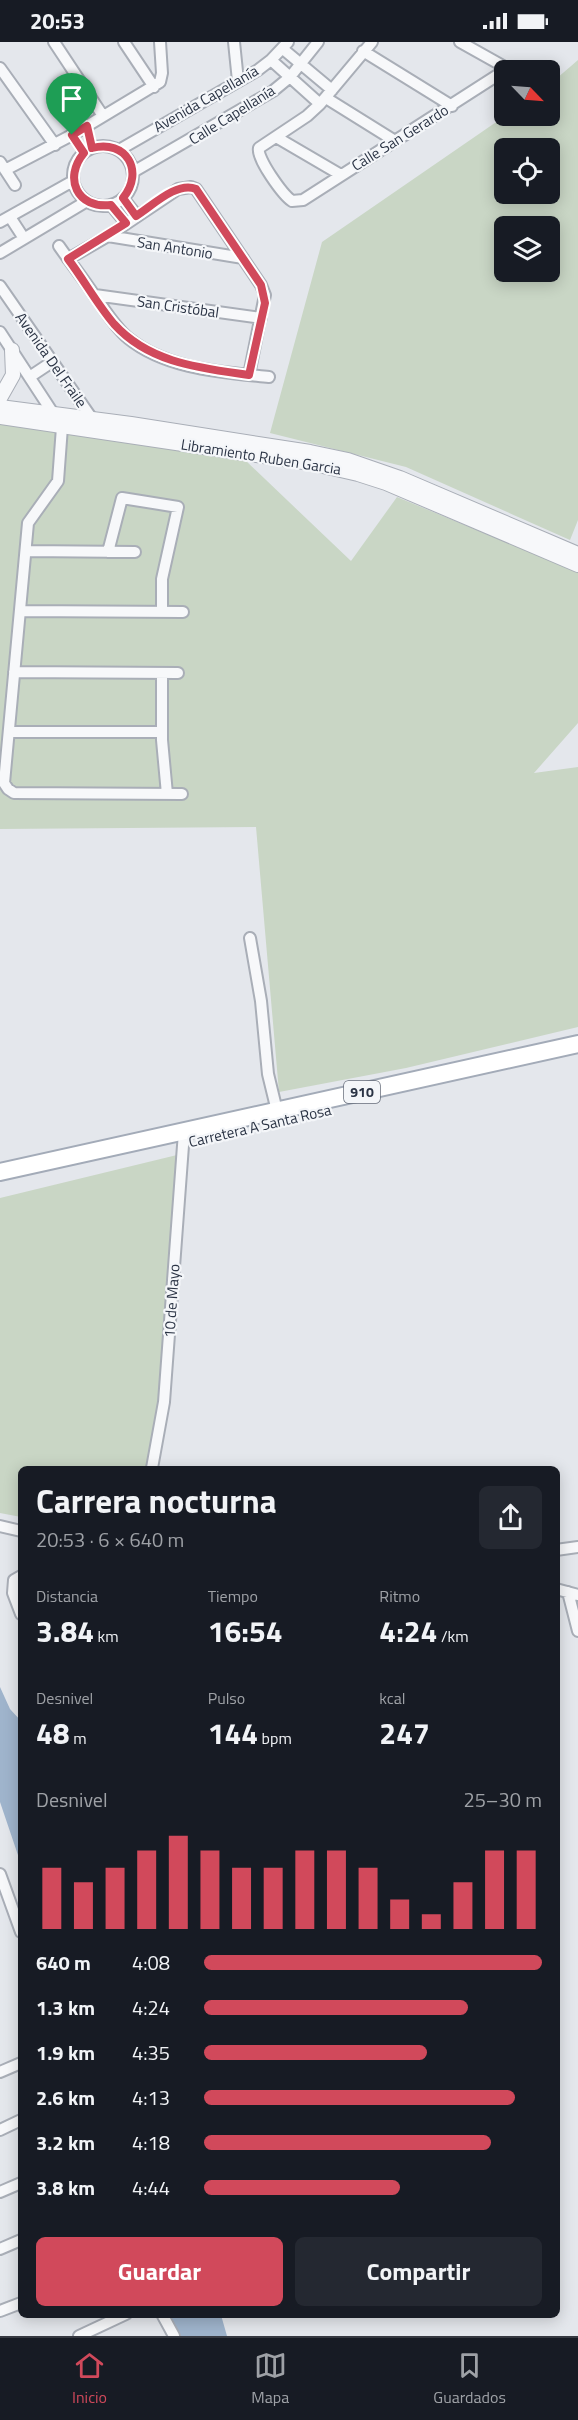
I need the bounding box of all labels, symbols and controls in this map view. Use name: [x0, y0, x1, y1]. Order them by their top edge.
text: 20:53: [30, 4, 85, 38]
street label: Avenida Capellanía: [149, 59, 263, 138]
north arrow: [494, 60, 560, 126]
map controls: [494, 60, 560, 282]
pin: [46, 73, 97, 135]
street label: Calle Capellanía: [184, 79, 280, 150]
icon: arrive: [55, 82, 88, 115]
street label: Calle San Gerardo: [347, 98, 453, 177]
button: locate: [494, 138, 560, 204]
button: layers: [494, 216, 560, 282]
street label: San Antonio: [136, 230, 215, 265]
street label: San Cristóbal: [136, 289, 221, 324]
street label: Avenida Del Fraile: [10, 307, 93, 412]
street label: Libramiento Ruben Garcia: [179, 432, 343, 481]
road number: 910: [344, 1081, 380, 1103]
street label: Carretera A Santa Rosa: [186, 1098, 334, 1153]
street label: 10 de Mayo: [157, 1263, 186, 1339]
text: Carrera nocturna: [36, 1476, 277, 1526]
button: share: [479, 1486, 542, 1549]
text: 20:53 · 6 × 640 m: [36, 1524, 184, 1555]
text: Distancia: [36, 1584, 98, 1608]
text: Tiempo: [208, 1584, 258, 1608]
text: Ritmo: [379, 1584, 420, 1608]
text: 3.84: [36, 1608, 94, 1654]
text: 16:54: [208, 1608, 283, 1654]
text: 4:24: [379, 1608, 437, 1654]
text: km: [94, 1624, 119, 1648]
text: /km: [437, 1624, 469, 1648]
text: Desnivel: [36, 1686, 93, 1710]
text: Pulso: [208, 1686, 245, 1710]
text: kcal: [379, 1686, 405, 1710]
text: 48: [36, 1710, 70, 1756]
text: 144: [208, 1710, 258, 1756]
text: 247: [379, 1710, 430, 1756]
text: m: [70, 1726, 87, 1750]
text: bpm: [258, 1726, 292, 1750]
text: Desnivel: [36, 1784, 108, 1815]
text: 25–30 m: [463, 1784, 542, 1815]
text: 640 m: [36, 1947, 91, 1978]
text: 4:08: [132, 1947, 170, 1978]
text: 1.3 km: [36, 1992, 95, 2023]
text: 4:24: [132, 1992, 170, 2023]
text: 1.9 km: [36, 2037, 95, 2068]
text: 4:35: [132, 2037, 170, 2068]
text: 2.6 km: [36, 2082, 95, 2113]
text: 4:13: [132, 2082, 170, 2113]
text: 3.2 km: [36, 2127, 95, 2158]
text: 4:18: [132, 2127, 170, 2158]
text: 3.8 km: [36, 2172, 95, 2203]
text: 4:44: [132, 2172, 170, 2203]
button: Guardar: [36, 2237, 283, 2306]
button: Compartir: [295, 2237, 542, 2306]
tab: Inicio: [72, 2349, 107, 2409]
tab: Mapa: [251, 2349, 289, 2409]
tab: Guardados: [433, 2349, 506, 2409]

